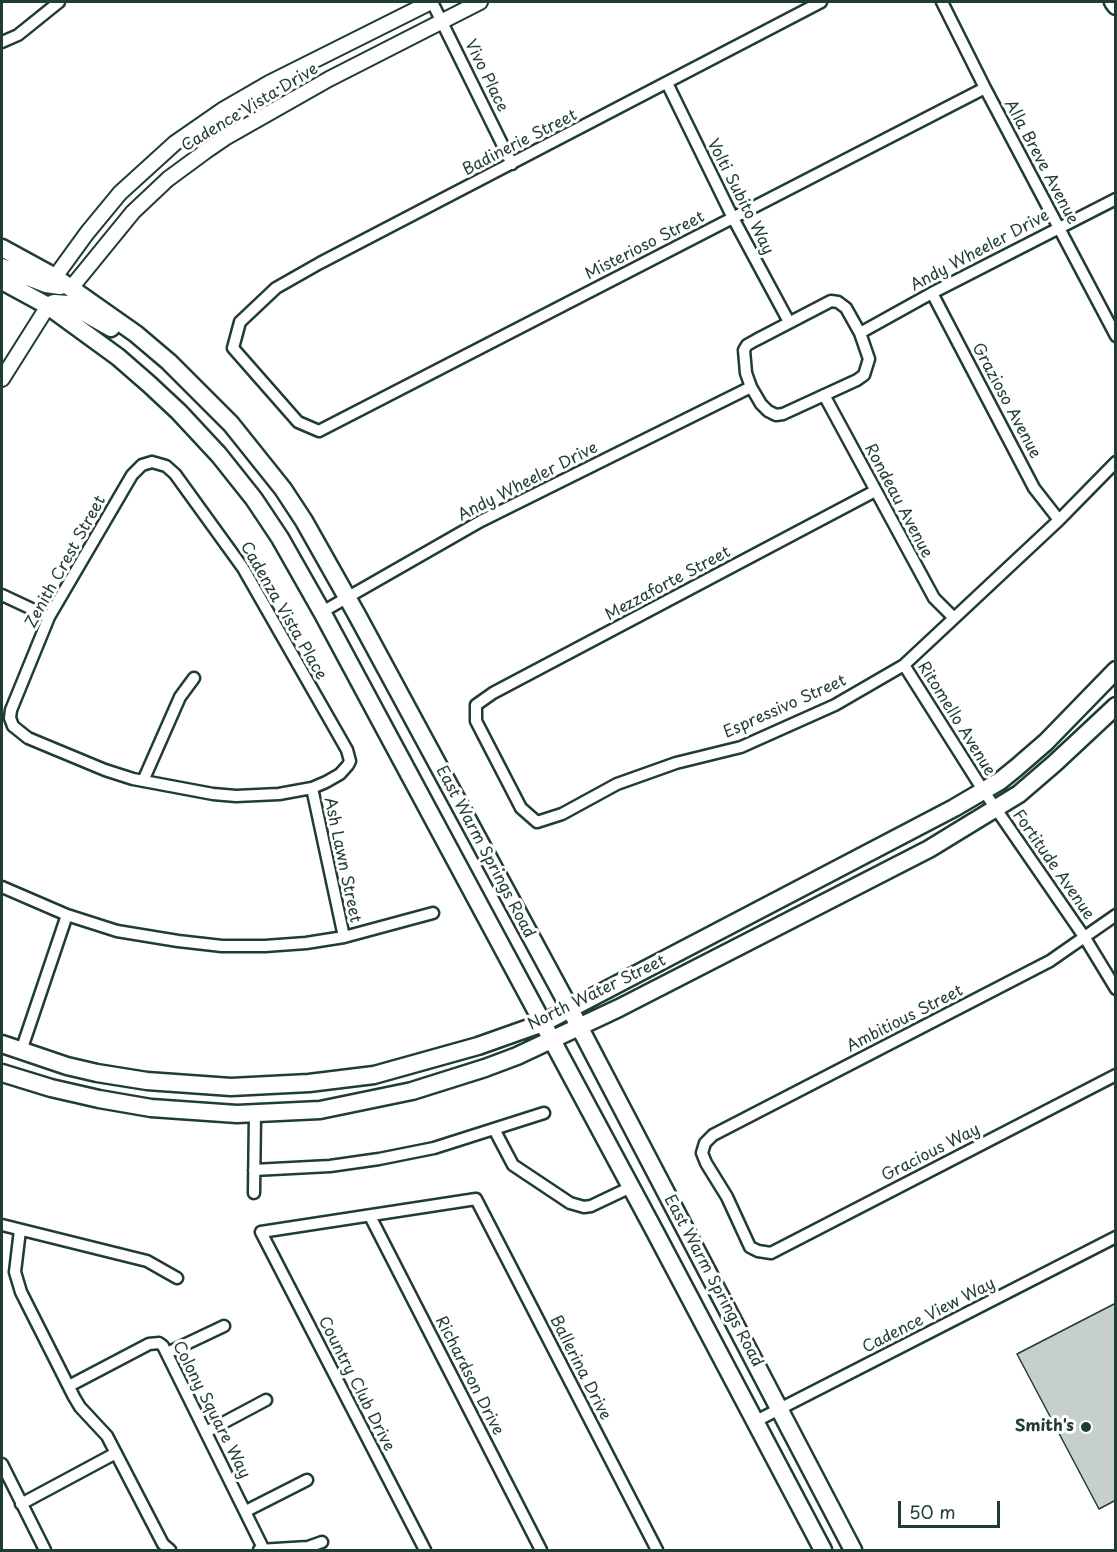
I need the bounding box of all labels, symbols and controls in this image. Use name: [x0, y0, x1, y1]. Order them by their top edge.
street label: Vivo Place: [460, 37, 512, 115]
street label: Cadence Vista Drive: [178, 60, 322, 156]
street label: Alla Breve Avenue: [1000, 96, 1082, 228]
street label: Badinerie Street: [460, 106, 580, 180]
street label: Volti Subito Way: [703, 136, 777, 258]
street label: Andy Wheeler Drive: [907, 206, 1053, 296]
street label: Misterioso Street: [582, 208, 708, 284]
street label: Grazioso Avenue: [967, 340, 1045, 462]
street label: Andy Wheeler Drive: [455, 438, 601, 526]
street label: Rondeau Avenue: [860, 441, 936, 561]
street label: Zenith Crest Street: [22, 493, 110, 631]
street label: Cadenza Vista Place: [236, 539, 330, 683]
street label: Mezzaforte Street: [602, 543, 734, 625]
street label: Ritomello Avenue: [913, 658, 999, 780]
street label: Espressivo Street: [721, 671, 849, 743]
street label: East Warm Springs Road: [431, 763, 539, 941]
street label: Ash Lawn Street: [319, 796, 365, 924]
street label: Fortitude Avenue: [1008, 806, 1098, 924]
street label: North Water Street: [525, 951, 669, 1035]
street label: Ambitious Street: [844, 981, 966, 1057]
street label: Gracious Way: [879, 1120, 983, 1186]
street label: East Warm Springs Road: [659, 1192, 767, 1370]
street label: Cadence View Way: [859, 1274, 999, 1358]
street label: Ballerina Drive: [545, 1312, 615, 1424]
street label: Country Club Drive: [314, 1313, 398, 1455]
street label: Richardson Drive: [431, 1313, 507, 1439]
street label: Colony Square Way: [168, 1338, 254, 1482]
place label: Smith's: [1015, 1417, 1074, 1437]
marker: Smith's: [1079, 1420, 1093, 1434]
scale bar: [901, 1489, 1003, 1527]
text: 50 m: [909, 1498, 956, 1525]

